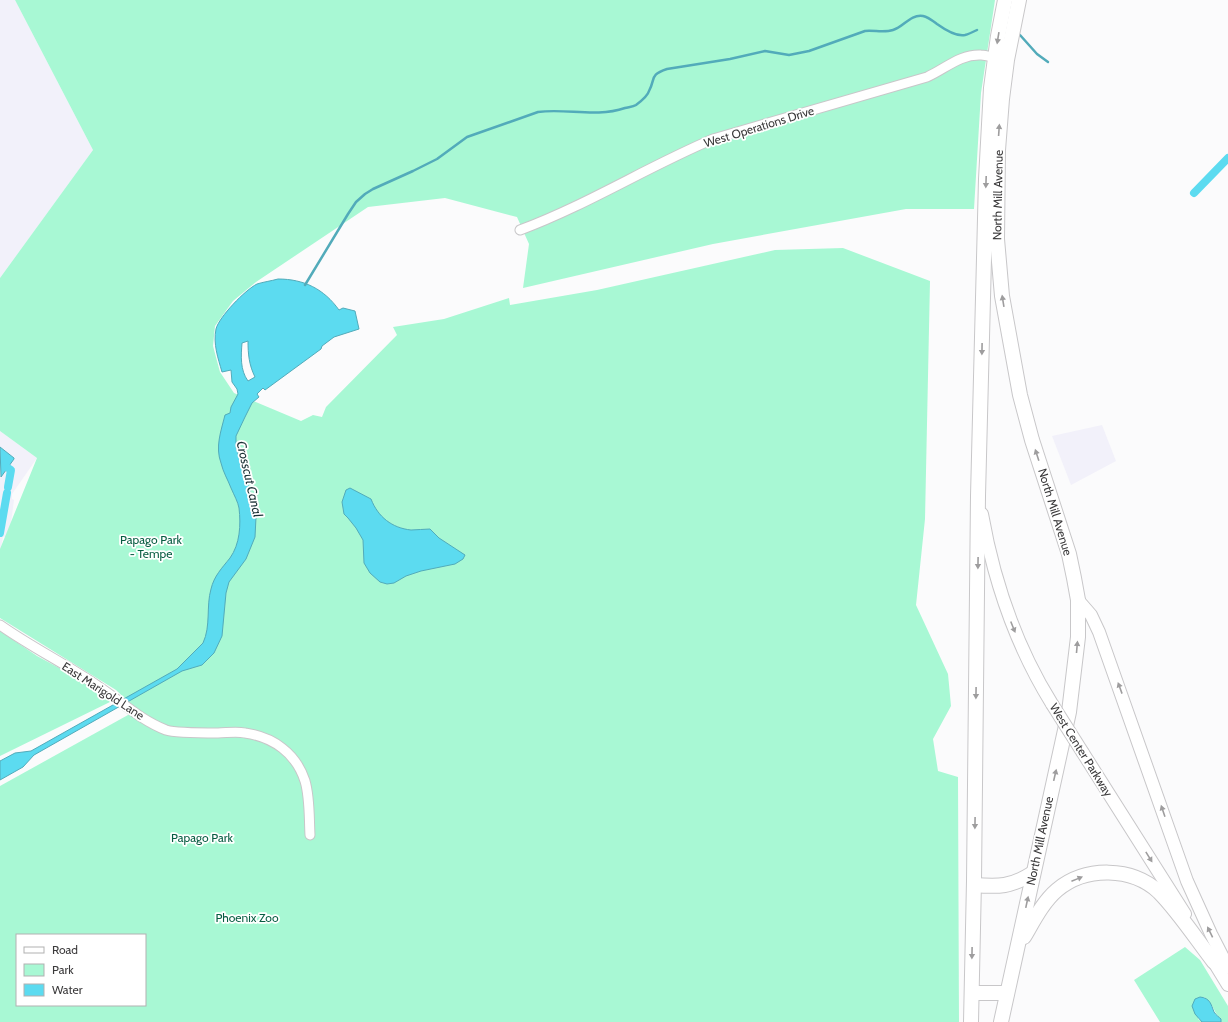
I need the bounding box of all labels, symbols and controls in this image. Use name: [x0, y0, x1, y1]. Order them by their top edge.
one-way arrow: [995, 32, 1001, 44]
street label: West Operations Drive: [702, 103, 816, 150]
one-way arrow: [996, 124, 1003, 136]
street label: North Mill Avenue: [989, 150, 1006, 240]
one-way arrow: [983, 176, 989, 189]
one-way arrow: [1000, 295, 1006, 307]
one-way arrow: [979, 343, 985, 356]
water label: Crosscut Canal: [233, 439, 267, 519]
one-way arrow: [1034, 449, 1040, 461]
street label: North Mill Avenue: [1035, 466, 1076, 557]
park label: Papago Park - Tempe: [120, 532, 183, 561]
one-way arrow: [974, 557, 981, 569]
one-way arrow: [1010, 622, 1016, 633]
one-way arrow: [1073, 641, 1080, 653]
street label: East Marigold Lane: [59, 658, 147, 723]
one-way arrow: [1116, 682, 1122, 694]
one-way arrow: [973, 687, 979, 700]
street label: West Center Parkway: [1047, 700, 1116, 799]
one-way arrow: [1052, 769, 1058, 781]
street label: North Mill Avenue: [1023, 795, 1056, 887]
one-way arrow: [1160, 805, 1166, 817]
one-way arrow: [972, 817, 978, 830]
park label: Papago Park: [171, 830, 234, 845]
one-way arrow: [1145, 851, 1153, 862]
one-way arrow: [1071, 875, 1083, 881]
one-way arrow: [1025, 896, 1031, 908]
park label: Phoenix Zoo: [215, 910, 279, 925]
one-way arrow: [1207, 926, 1213, 938]
legend: [16, 934, 146, 1006]
text: Road: [52, 942, 78, 957]
one-way arrow: [969, 947, 976, 959]
text: Park: [52, 962, 74, 977]
text: Water: [52, 982, 83, 997]

